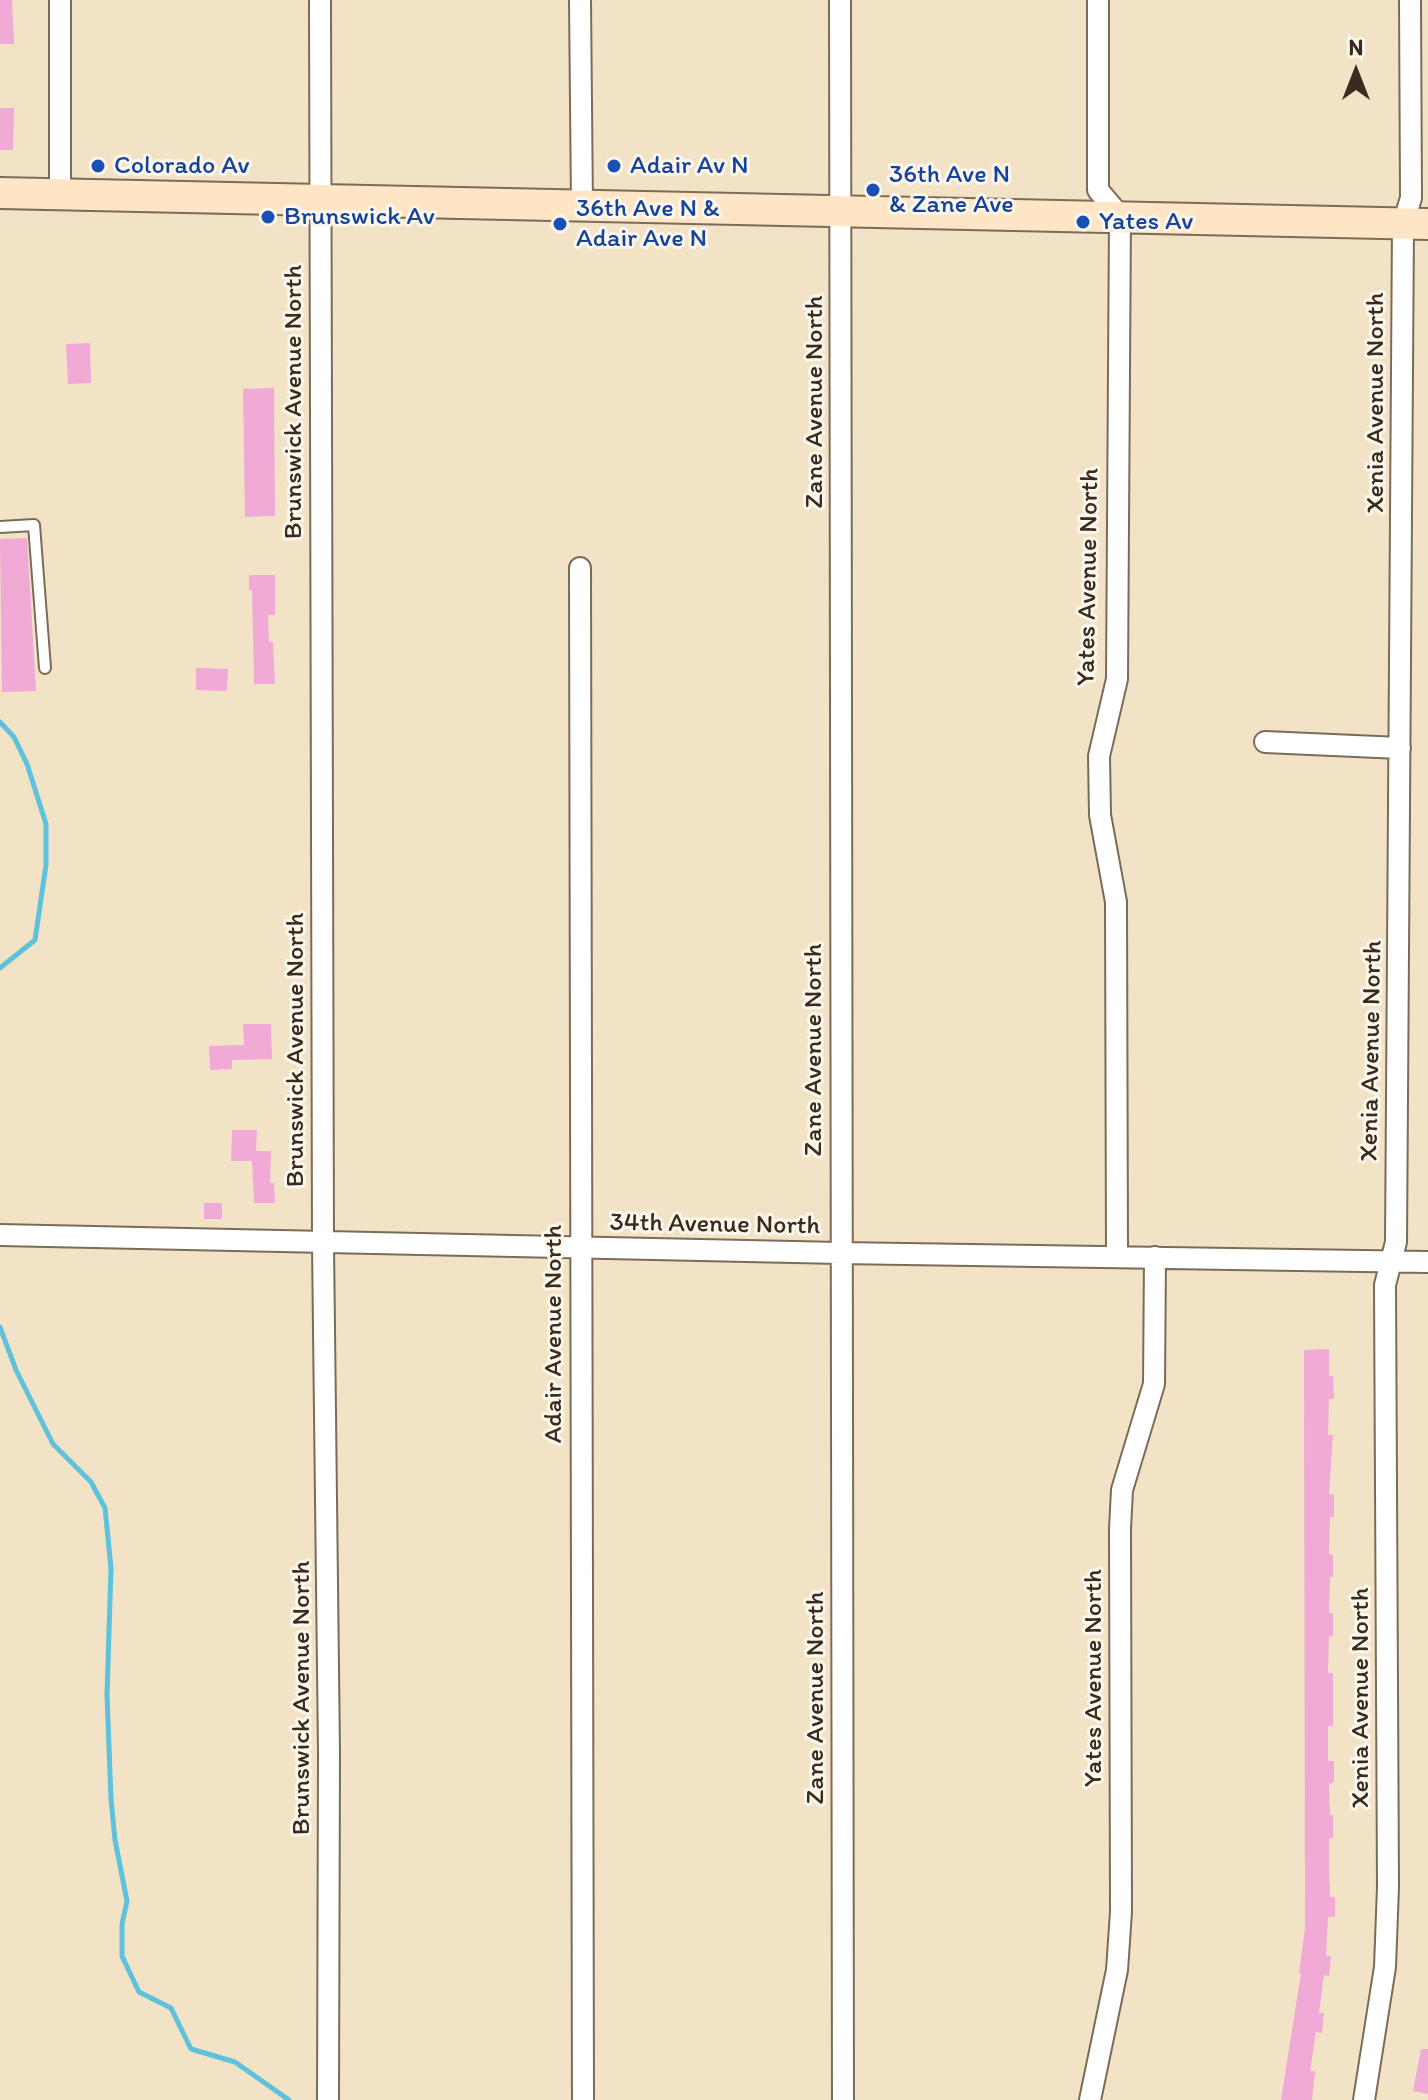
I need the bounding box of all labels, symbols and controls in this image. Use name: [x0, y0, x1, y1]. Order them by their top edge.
north arrow: [1316, 32, 1396, 112]
text: N: [1349, 34, 1363, 61]
place label: Colorado Av: [114, 150, 250, 182]
place label: Adair Av N: [630, 150, 749, 182]
marker: Colorado Av: [89, 157, 107, 175]
marker: Adair Av N: [605, 157, 623, 175]
place label: 36th Ave N & Zane Ave: [889, 159, 1014, 220]
marker: 36th Ave N & Zane Ave: [864, 181, 882, 199]
place label: 36th Ave N & Adair Ave N: [576, 193, 720, 254]
place label: Brunswick Av: [284, 201, 435, 233]
place label: Yates Av: [1099, 206, 1193, 238]
marker: Brunswick Av: [259, 208, 277, 226]
marker: Yates Av: [1074, 213, 1092, 231]
marker: 36th Ave N & Adair Ave N: [551, 215, 569, 233]
street label: Brunswick Avenue North: [278, 265, 310, 539]
street label: Xenia Avenue North: [1360, 292, 1392, 514]
street label: Zane Avenue North: [799, 295, 831, 509]
street label: Yates Avenue North: [1072, 468, 1106, 686]
street label: Brunswick Avenue North: [280, 913, 312, 1187]
street label: Xenia Avenue North: [1354, 940, 1390, 1162]
street label: Zane Avenue North: [798, 943, 830, 1157]
street label: 34th Avenue North: [609, 1208, 821, 1242]
street label: Adair Avenue North: [538, 1225, 570, 1443]
street label: Brunswick Avenue North: [286, 1561, 318, 1835]
street label: Yates Avenue North: [1078, 1569, 1110, 1787]
street label: Xenia Avenue North: [1345, 1587, 1377, 1809]
street label: Zane Avenue North: [800, 1591, 832, 1805]

